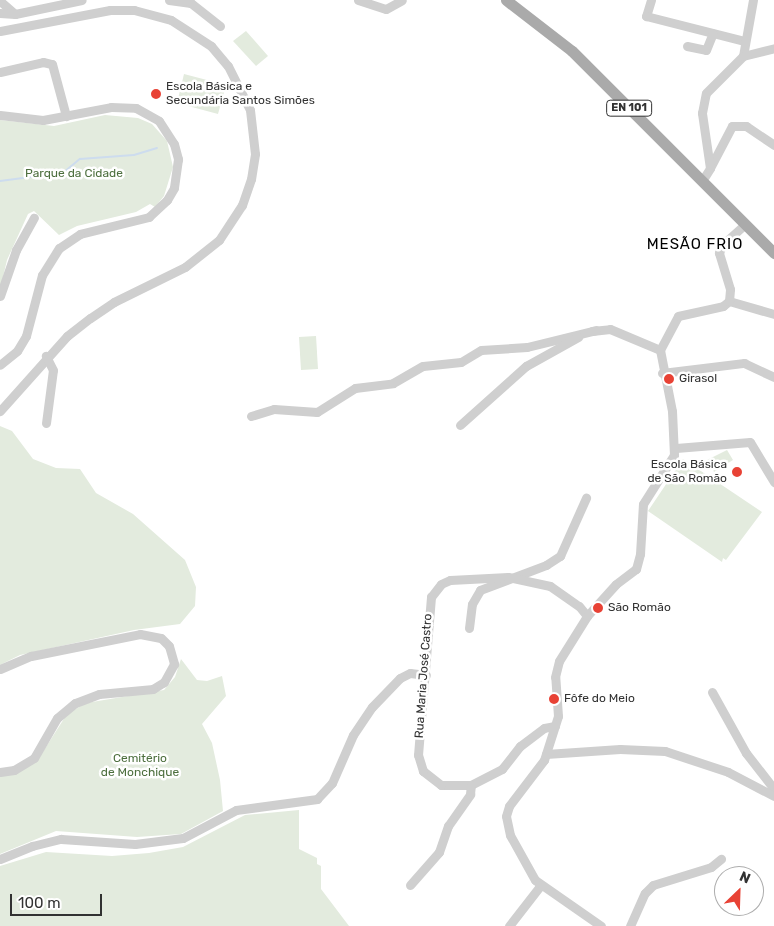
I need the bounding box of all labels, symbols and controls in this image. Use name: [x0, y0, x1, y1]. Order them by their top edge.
place label: Escola Básica e Secundária Santos Simões: [166, 80, 315, 108]
marker: Escola Básica e Secundária Santos Simões: [150, 88, 162, 100]
road number: EN 101: [605, 100, 653, 116]
park label: Parque da Cidade: [25, 167, 123, 181]
district label: MESÃO FRIO: [645, 236, 745, 254]
place label: Girasol: [679, 372, 717, 386]
marker: Girasol: [663, 373, 675, 385]
place label: Escola Básica de São Romão: [647, 458, 727, 486]
marker: Escola Básica de São Romão: [731, 466, 743, 478]
place label: São Romão: [608, 601, 671, 615]
marker: São Romão: [592, 602, 604, 614]
street label: Rua Maria José Castro: [412, 613, 436, 739]
place label: Fôfe do Meio: [564, 692, 635, 706]
marker: Fôfe do Meio: [548, 693, 560, 705]
park label: Cemitério de Monchique: [101, 752, 179, 780]
north arrow: [714, 866, 764, 916]
text: N: [737, 868, 753, 888]
scale bar: [12, 884, 105, 916]
text: 100 m: [18, 894, 60, 912]

